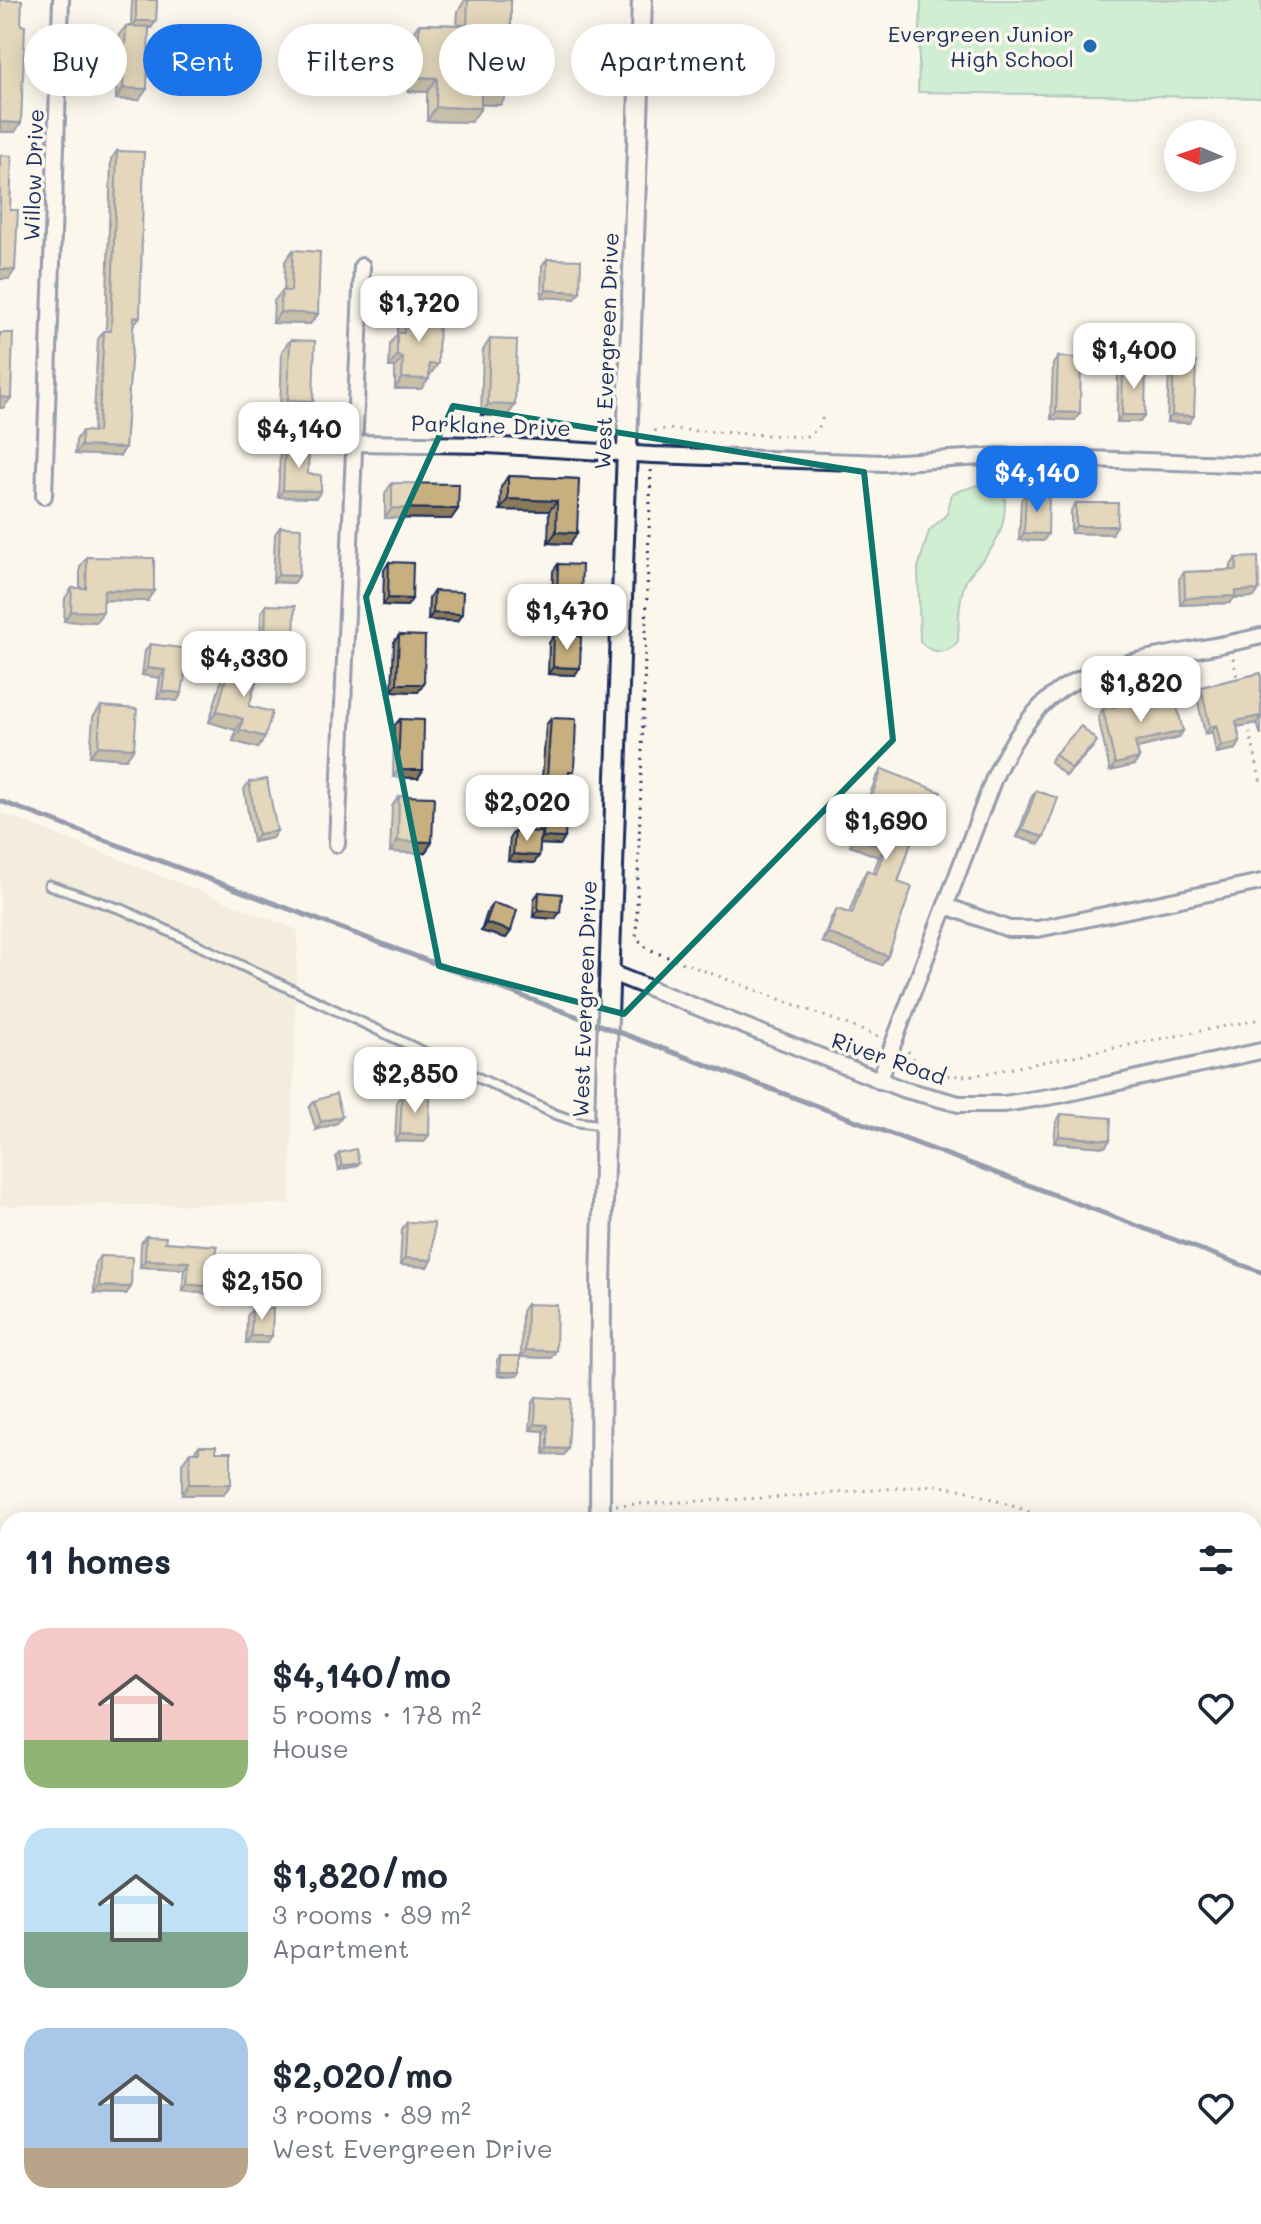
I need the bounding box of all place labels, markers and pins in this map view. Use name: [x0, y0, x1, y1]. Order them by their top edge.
place label: Evergreen Junior High School: [888, 19, 1074, 73]
marker: Evergreen Junior High School: [1081, 37, 1099, 55]
pin: $1,720: [354, 276, 484, 344]
pin: $1,400: [1069, 323, 1199, 391]
pin: $4,140: [234, 402, 364, 470]
pin: $4,140: [972, 446, 1102, 514]
pin: $1,470: [502, 584, 632, 652]
pin: $4,330: [179, 631, 309, 699]
pin: $1,820: [1076, 656, 1206, 724]
pin: $2,020: [462, 775, 592, 843]
pin: $1,690: [821, 794, 951, 862]
pin: $2,850: [350, 1047, 480, 1115]
pin: $2,150: [197, 1254, 327, 1322]

